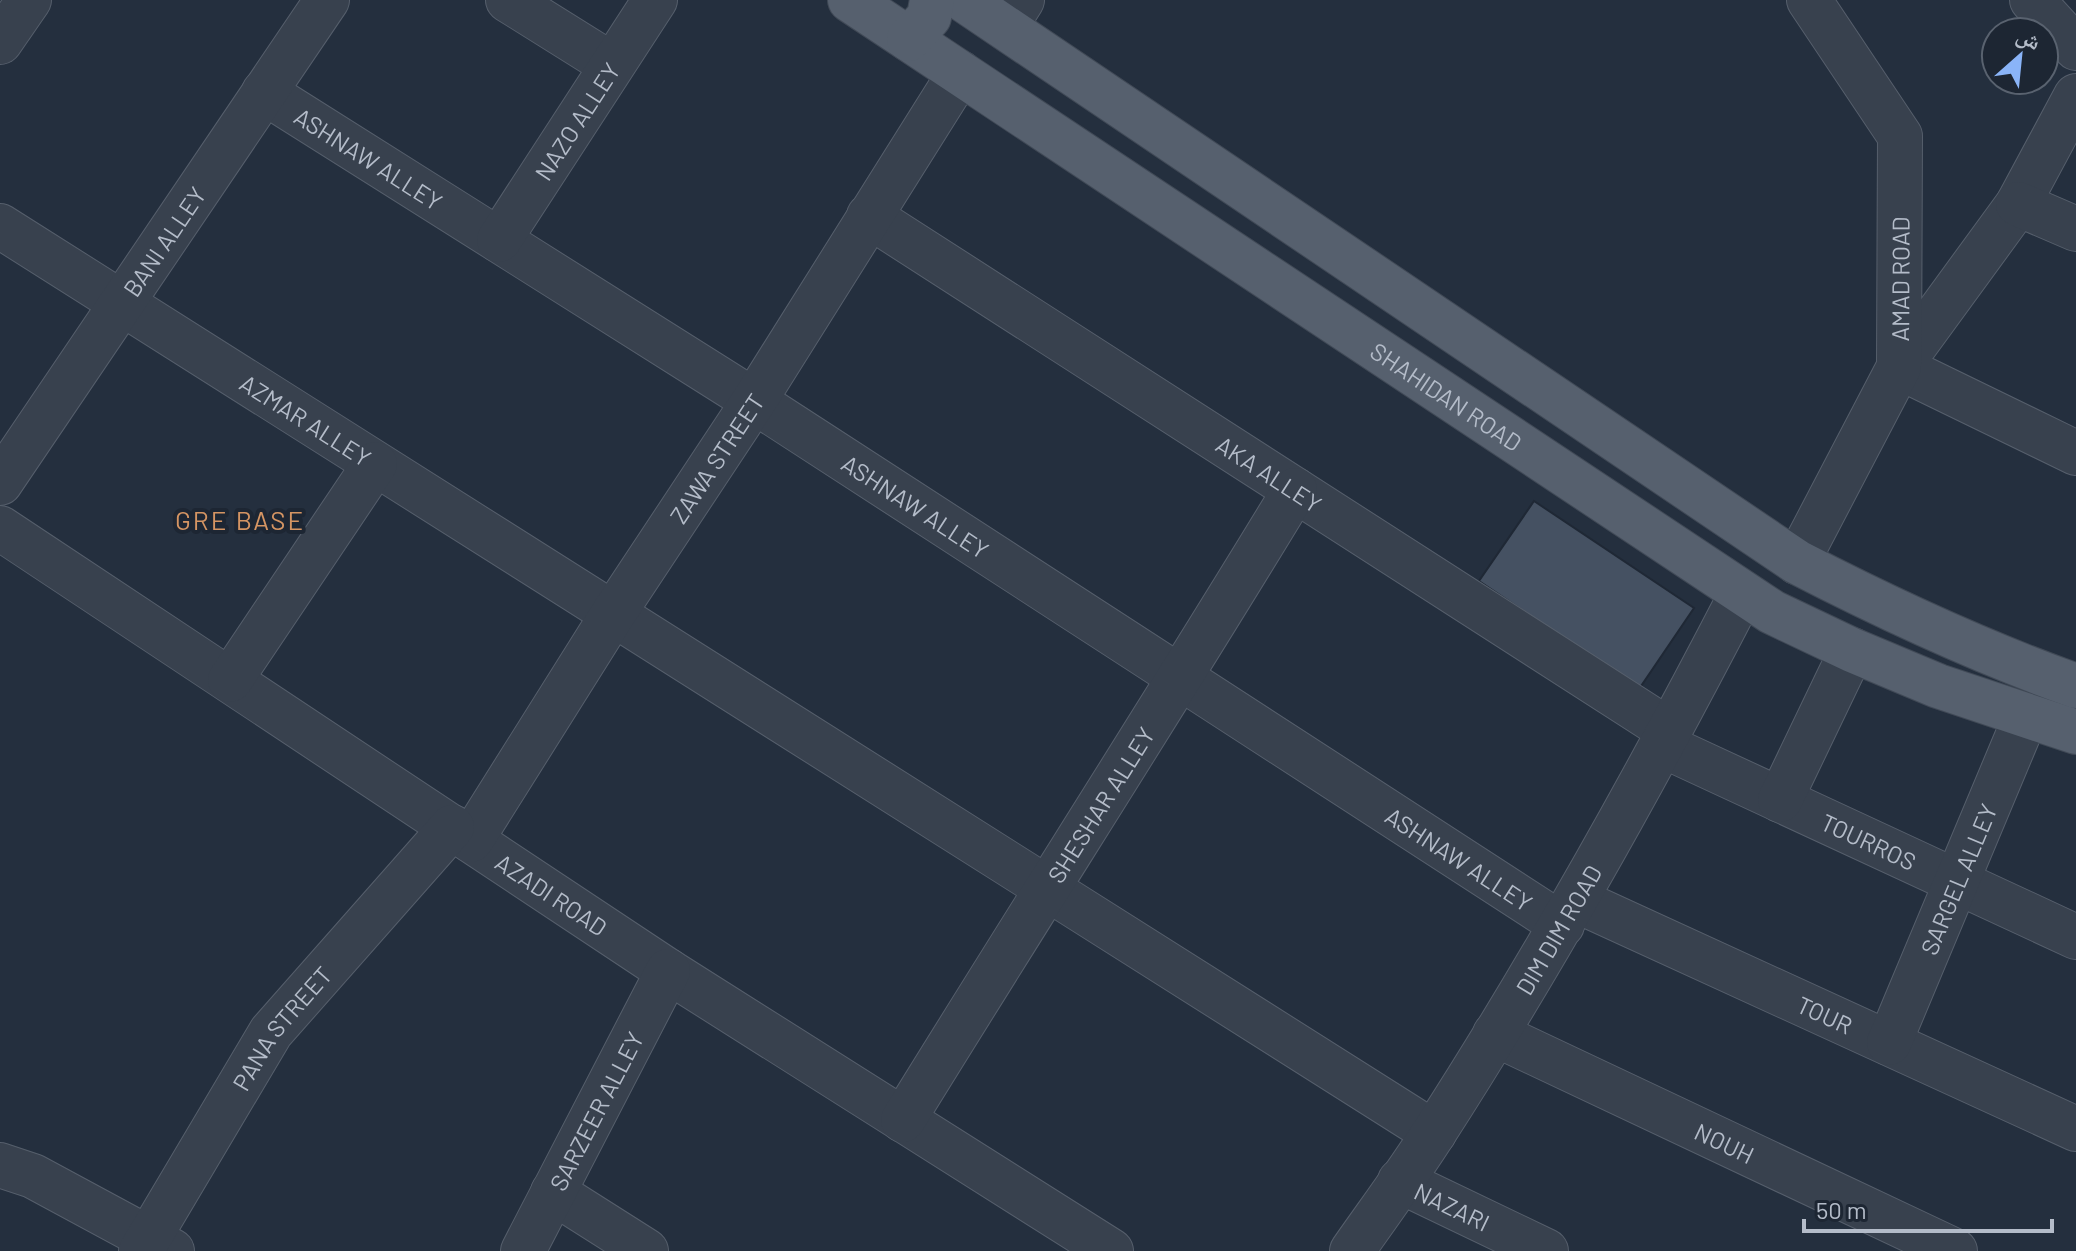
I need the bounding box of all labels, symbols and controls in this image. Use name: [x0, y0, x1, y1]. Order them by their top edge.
north arrow: [1980, 16, 2060, 96]
text: ش: [2012, 20, 2046, 56]
street label: NAZO ALLEY: [528, 57, 625, 185]
street label: ASHNAW ALLEY: [290, 101, 448, 215]
street label: BANI ALLEY: [116, 181, 211, 302]
street label: AMAD ROAD: [1885, 216, 1914, 342]
street label: SHAHIDAN ROAD: [1365, 335, 1528, 457]
street label: AZMAR ALLEY: [235, 367, 377, 472]
street label: ZAWA STREET: [663, 388, 770, 528]
street label: AKA ALLEY: [1211, 429, 1327, 518]
street label: ASHNAW ALLEY: [837, 448, 994, 564]
district label: GRE BASE: [175, 504, 305, 535]
street label: SHESHAR ALLEY: [1040, 721, 1160, 888]
street label: SARGEL ALLEY: [1913, 799, 2002, 959]
street label: ASHNAW ALLEY: [1381, 800, 1538, 917]
street label: TOURROS: [1817, 806, 1921, 875]
street label: AZADI ROAD: [490, 846, 613, 941]
street label: DIM DIM ROAD: [1509, 860, 1607, 1000]
street label: PANA STREET: [225, 960, 337, 1095]
street label: TOUR: [1793, 989, 1857, 1039]
street label: SARZEER ALLEY: [543, 1026, 649, 1195]
street label: NOUH: [1690, 1116, 1759, 1169]
street label: NAZARI: [1410, 1176, 1495, 1236]
scale bar: [1804, 1183, 2052, 1233]
text: 50 m: [1816, 1195, 1867, 1224]

